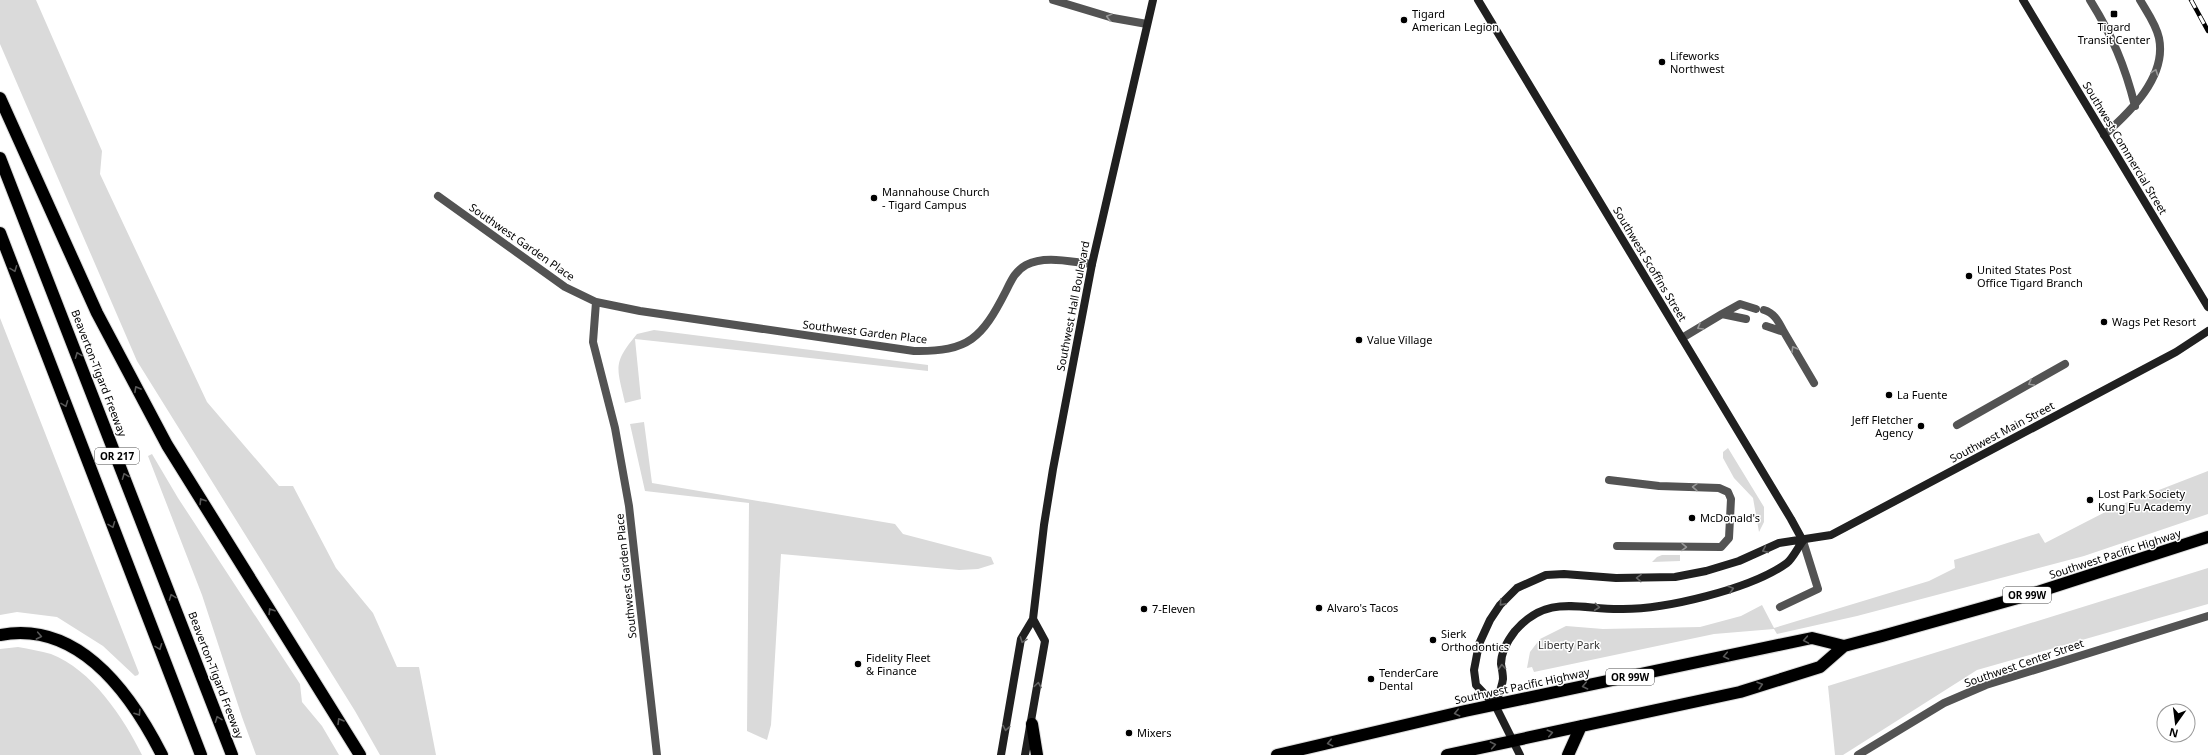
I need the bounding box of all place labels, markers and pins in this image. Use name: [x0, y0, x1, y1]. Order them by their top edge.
place label: Tigard American Legion: [1412, 6, 1499, 34]
marker: Tigard Transit Center: [2109, 9, 2119, 19]
marker: Tigard American Legion: [1399, 15, 1409, 25]
place label: Tigard Transit Center: [2078, 19, 2151, 47]
place label: Lifeworks Northwest: [1670, 48, 1724, 76]
marker: Lifeworks Northwest: [1657, 57, 1667, 67]
place label: Mannahouse Church - Tigard Campus: [882, 184, 989, 212]
marker: Mannahouse Church - Tigard Campus: [869, 193, 879, 203]
place label: United States Post Office Tigard Branch: [1977, 262, 2083, 290]
marker: United States Post Office Tigard Branch: [1964, 271, 1974, 281]
place label: Wags Pet Resort: [2112, 314, 2196, 329]
marker: Wags Pet Resort: [2099, 317, 2109, 327]
place label: Value Village: [1367, 332, 1433, 347]
marker: Value Village: [1354, 335, 1364, 345]
place label: La Fuente: [1897, 387, 1947, 402]
marker: La Fuente: [1884, 390, 1894, 400]
place label: Jeff Fletcher Agency: [1851, 412, 1913, 440]
marker: Jeff Fletcher Agency: [1916, 421, 1926, 431]
place label: Lost Park Society Kung Fu Academy: [2098, 486, 2191, 514]
marker: Lost Park Society Kung Fu Academy: [2085, 495, 2095, 505]
place label: McDonald's: [1700, 510, 1760, 525]
marker: McDonald's: [1687, 513, 1697, 523]
place label: Alvaro's Tacos: [1327, 600, 1398, 615]
place label: 7-Eleven: [1152, 601, 1195, 616]
marker: Alvaro's Tacos: [1314, 603, 1324, 613]
marker: 7-Eleven: [1139, 604, 1149, 614]
place label: Sierk Orthodontics: [1441, 626, 1509, 654]
marker: Sierk Orthodontics: [1428, 635, 1438, 645]
place label: Fidelity Fleet & Finance: [866, 650, 931, 678]
marker: Fidelity Fleet & Finance: [853, 659, 863, 669]
place label: TenderCare Dental: [1379, 665, 1439, 693]
marker: TenderCare Dental: [1366, 674, 1376, 684]
place label: Mixers: [1137, 725, 1171, 740]
marker: Mixers: [1124, 728, 1134, 738]

